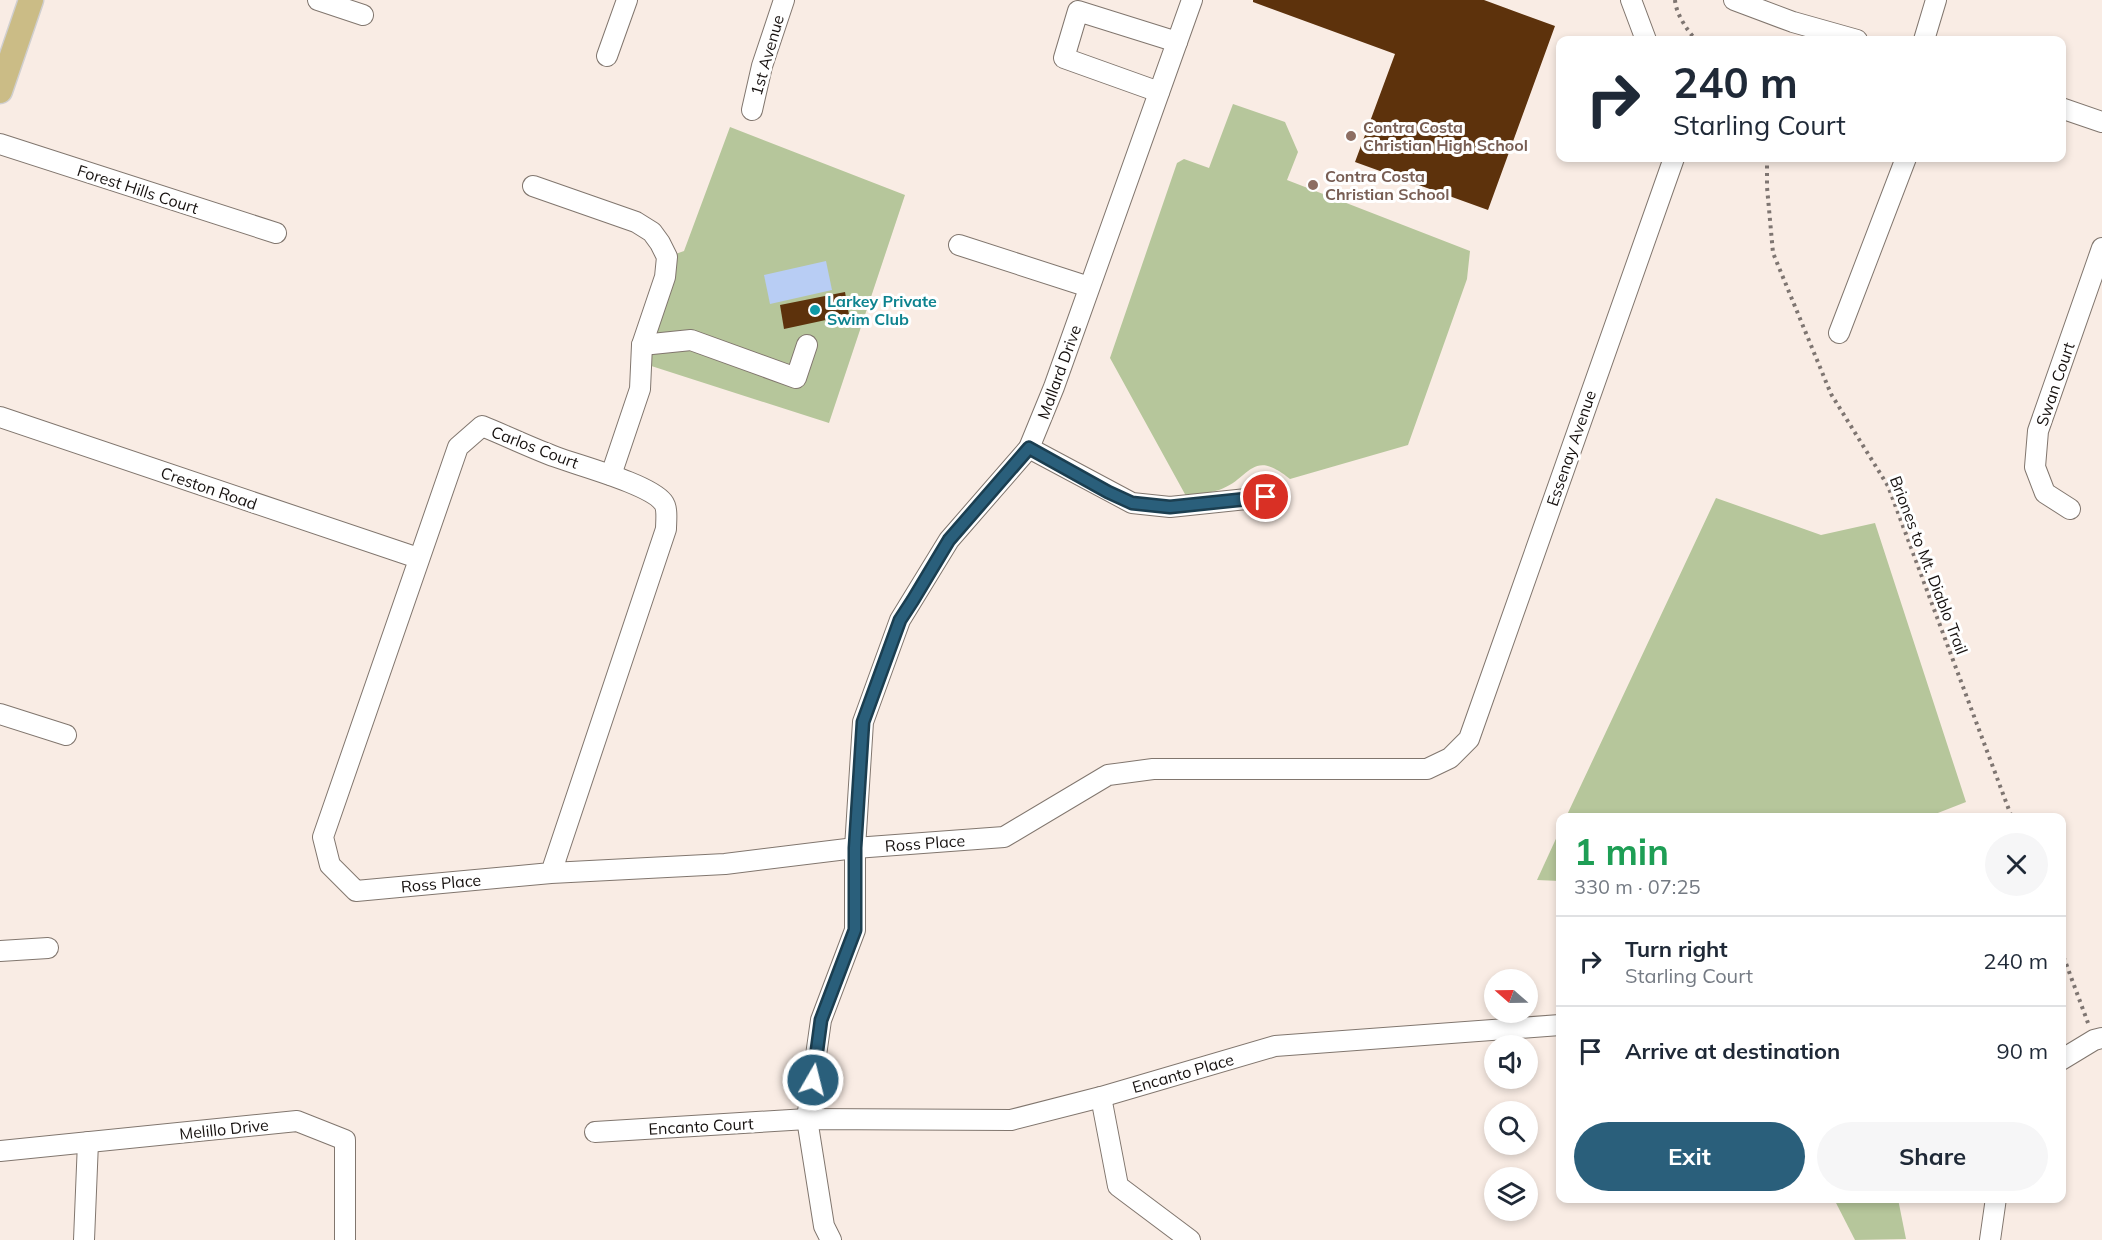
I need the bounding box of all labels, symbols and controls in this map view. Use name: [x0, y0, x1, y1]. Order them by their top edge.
street label: 1st Avenue: [746, 12, 788, 98]
text: 240 m: [1673, 56, 1798, 109]
icon: right: [1574, 60, 1652, 138]
text: Starling Court: [1673, 108, 1846, 142]
place label: Contra Costa Christian High School: [1363, 117, 1528, 155]
marker: Contra Costa Christian High School: [1344, 129, 1358, 143]
street label: Forest Hills Court: [75, 160, 201, 218]
place label: Contra Costa Christian School: [1325, 166, 1449, 204]
marker: Contra Costa Christian School: [1306, 178, 1320, 192]
place label: Larkey Private Swim Club: [827, 291, 937, 329]
marker: Larkey Private Swim Club: [808, 303, 822, 317]
street label: Mallard Drive: [1033, 322, 1085, 422]
street label: Swan Court: [2031, 339, 2079, 429]
street label: Essenay Avenue: [1542, 387, 1600, 509]
street label: Carlos Court: [489, 421, 582, 473]
street label: Creston Road: [158, 462, 260, 514]
pin: [1240, 471, 1291, 522]
street label: Briones to Mt. Diablo Trail: [1886, 473, 1972, 657]
icon: arrive: [1249, 480, 1282, 513]
text: 1 min: [1574, 829, 1669, 874]
street label: Ross Place: [884, 830, 966, 856]
button: close: [1985, 833, 2048, 896]
street label: Ross Place: [400, 870, 482, 896]
text: 330 m · 07:25: [1574, 874, 1700, 899]
text: Turn right: [1625, 935, 1728, 963]
icon: right: [1574, 945, 1607, 978]
text: 240 m: [1983, 947, 2048, 975]
text: Starling Court: [1625, 963, 1753, 988]
north arrow: [1484, 969, 1538, 1023]
map controls: [1484, 969, 1538, 1221]
button: sound: [1484, 1035, 1538, 1089]
icon: arrive: [1574, 1035, 1607, 1068]
text: Arrive at destination: [1625, 1037, 1840, 1065]
text: 90 m: [1997, 1037, 2048, 1065]
position arrow: [781, 1048, 845, 1112]
street label: Encanto Place: [1130, 1049, 1236, 1097]
button: search: [1484, 1101, 1538, 1155]
street label: Encanto Court: [648, 1113, 754, 1139]
street label: Melillo Drive: [178, 1114, 270, 1144]
button: Exit: [1574, 1122, 1805, 1191]
button: Share: [1817, 1122, 2048, 1191]
button: layers: [1484, 1167, 1538, 1221]

